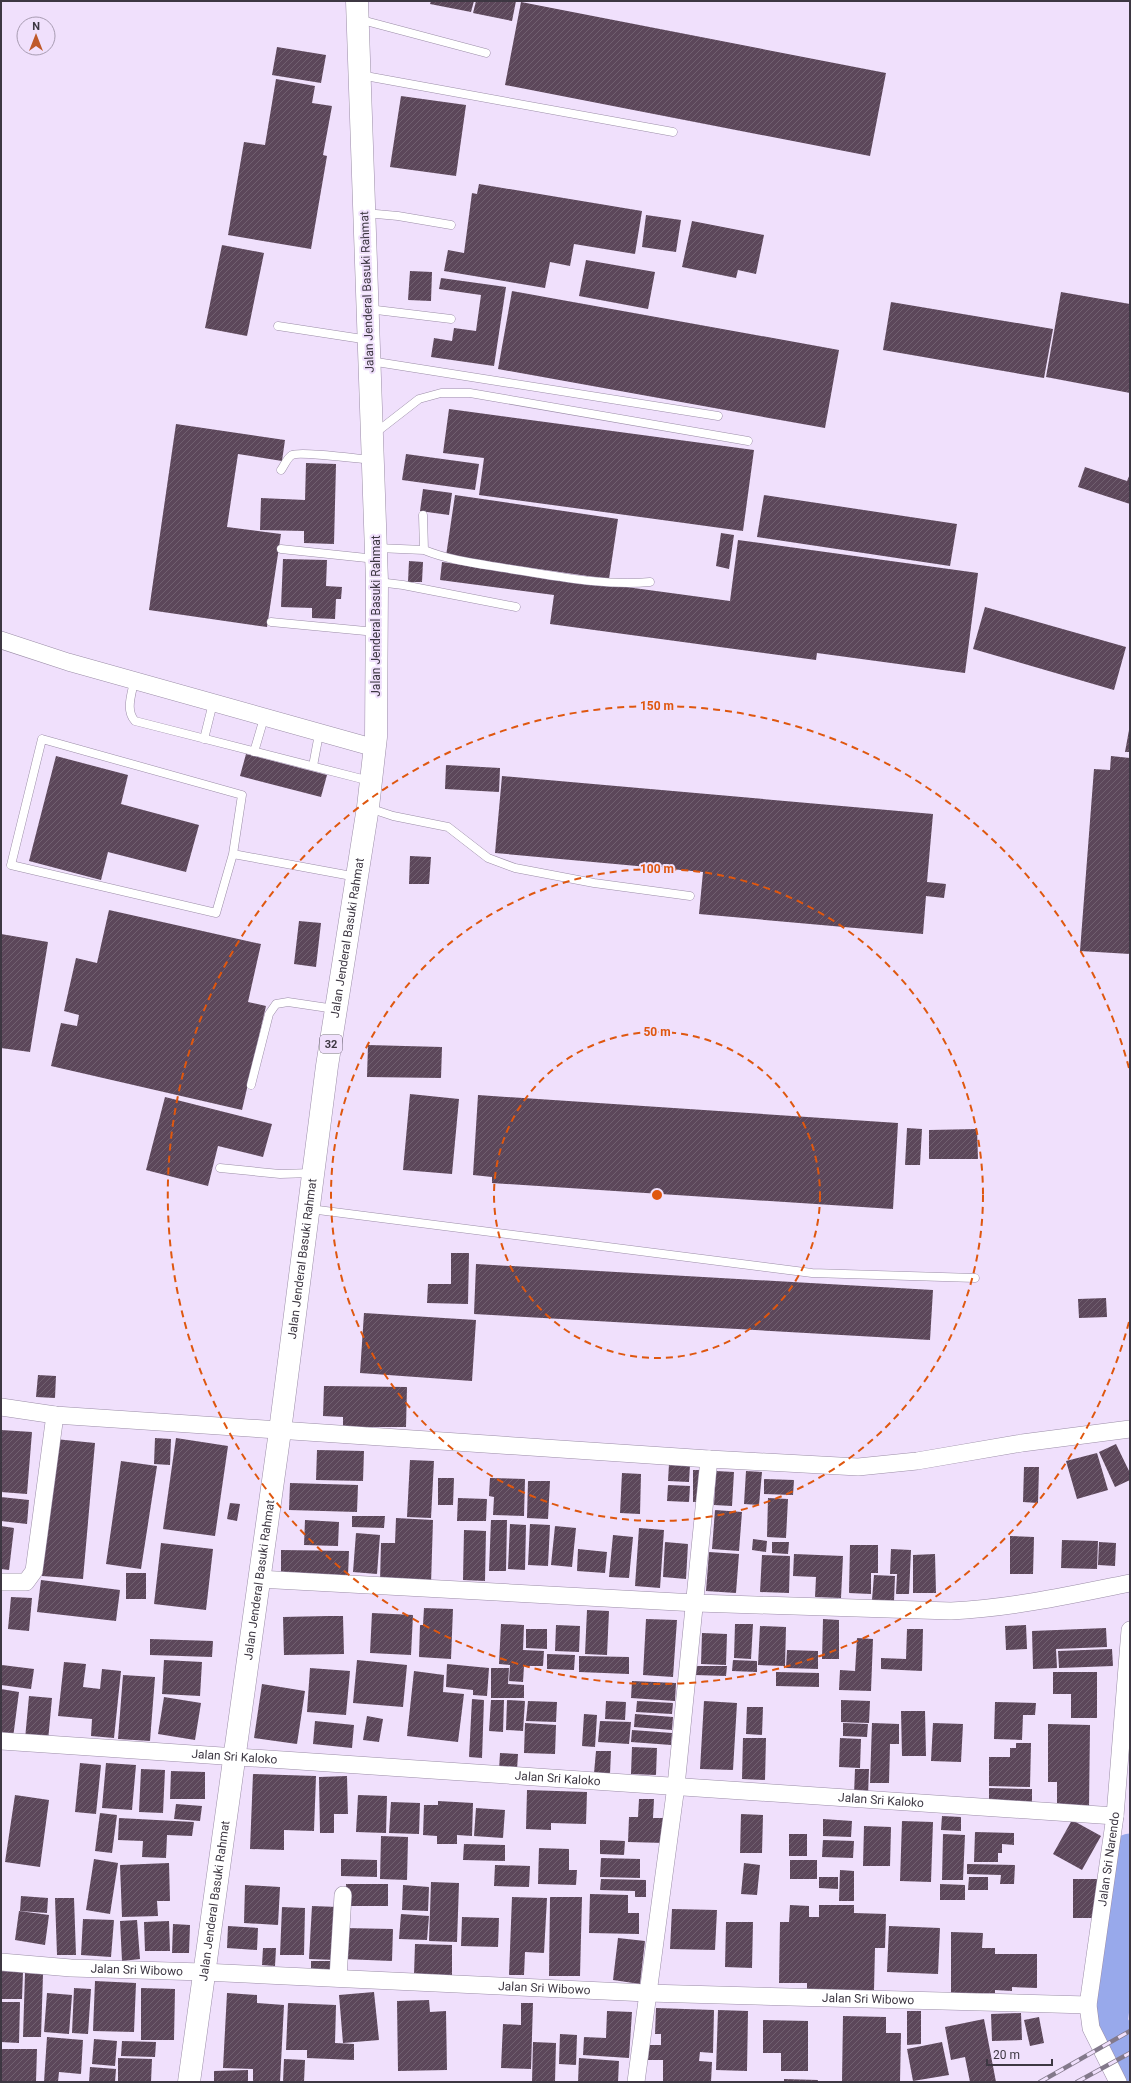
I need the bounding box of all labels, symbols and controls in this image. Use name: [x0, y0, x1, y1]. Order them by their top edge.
north arrow: [16, 16, 56, 56]
text: N: [32, 20, 40, 33]
street label: Jalan Jenderal Basuki Rahmat: [357, 211, 377, 373]
street label: Jalan Jenderal Basuki Rahmat: [369, 535, 383, 697]
text: 150 m: [640, 699, 674, 713]
street label: Jalan Jenderal Basuki Rahmat: [328, 857, 367, 1019]
text: 100 m: [640, 862, 674, 876]
text: 50 m: [643, 1025, 671, 1039]
road number: 32: [320, 1035, 342, 1053]
street label: Jalan Jenderal Basuki Rahmat: [285, 1178, 319, 1340]
centre of rings: [650, 1188, 664, 1202]
street label: Jalan Jenderal Basuki Rahmat: [241, 1499, 277, 1661]
street label: Jalan Sri Kaloko: [191, 1747, 278, 1767]
street label: Jalan Sri Kaloko: [514, 1769, 601, 1788]
street label: Jalan Sri Kaloko: [838, 1790, 925, 1810]
street label: Jalan Sri Narendo: [1095, 1811, 1122, 1907]
street label: Jalan Jenderal Basuki Rahmat: [196, 1820, 232, 1982]
street label: Jalan Sri Wibowo: [90, 1962, 183, 1978]
street label: Jalan Sri Wibowo: [498, 1979, 591, 1997]
street label: Jalan Sri Wibowo: [822, 1991, 915, 2007]
scale bar: [987, 2041, 1052, 2067]
text: 20 m: [993, 2048, 1020, 2062]

